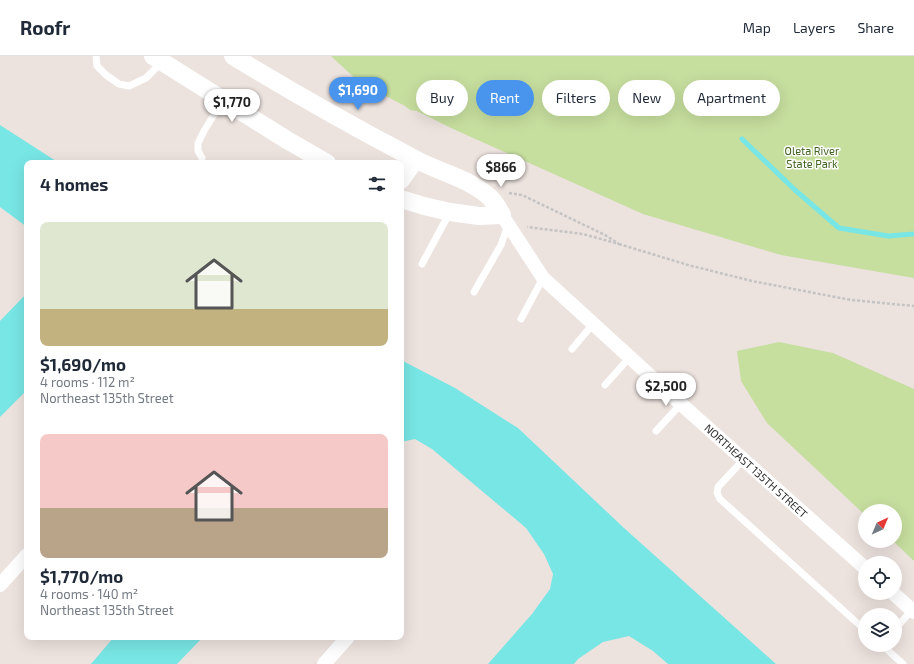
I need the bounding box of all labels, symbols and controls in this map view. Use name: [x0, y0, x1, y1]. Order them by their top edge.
text: Roofr: [20, 16, 70, 39]
text: Map: [743, 19, 771, 36]
text: Layers: [793, 19, 835, 36]
text: Share: [857, 19, 894, 36]
pin: $1,690: [325, 77, 391, 111]
chip: Buy: [416, 80, 468, 116]
chip: Rent: [476, 80, 534, 116]
chip: Filters: [542, 80, 610, 116]
chip: New: [618, 80, 675, 116]
chip: Apartment: [683, 80, 780, 116]
text: $1,690: [338, 82, 378, 98]
pin: $1,770: [199, 89, 265, 123]
text: $1,770: [213, 94, 251, 110]
park label: Oleta River State Park: [785, 144, 840, 170]
pin: $866: [477, 154, 525, 188]
text: $866: [486, 159, 516, 175]
icon: filters: [366, 173, 388, 195]
text: 4 homes: [40, 174, 108, 194]
icon: home: [178, 248, 250, 320]
text: $1,690/mo: [40, 354, 126, 374]
pin: $2,500: [633, 373, 699, 407]
text: 4 rooms · 112 m²: [40, 374, 135, 390]
text: $2,500: [645, 378, 687, 394]
text: Northeast 135th Street: [40, 390, 174, 406]
street label: NORTHEAST 135TH STREET: [702, 421, 811, 521]
icon: home: [178, 460, 250, 532]
north arrow: [858, 504, 902, 548]
map controls: [858, 504, 902, 652]
button: locate: [858, 556, 902, 600]
text: $1,770/mo: [40, 566, 123, 586]
text: 4 rooms · 140 m²: [40, 586, 138, 602]
text: Northeast 135th Street: [40, 602, 174, 618]
button: layers: [858, 608, 902, 652]

